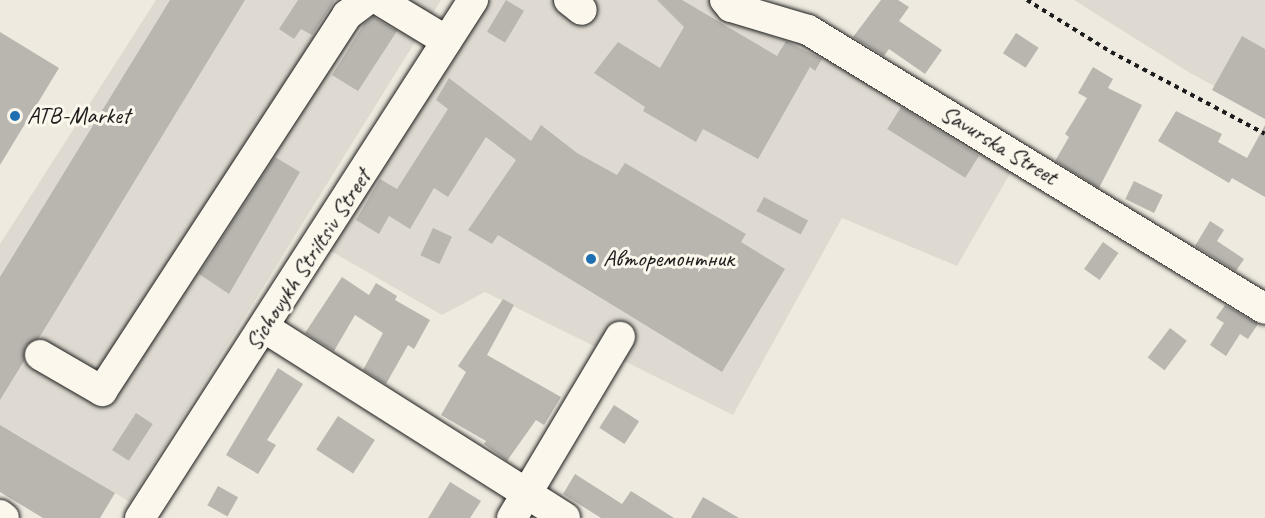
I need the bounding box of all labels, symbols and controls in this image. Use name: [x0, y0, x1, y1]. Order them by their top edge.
street label: Savurska Street: [935, 99, 1063, 191]
place label: ATB-Market: [27, 102, 130, 130]
marker: ATB-Market: [8, 109, 22, 123]
street label: Sichovykh Striltsiv Street: [239, 164, 377, 356]
place label: Авторемонтник: [603, 245, 734, 273]
marker: Авторемонтник: [584, 252, 598, 266]

